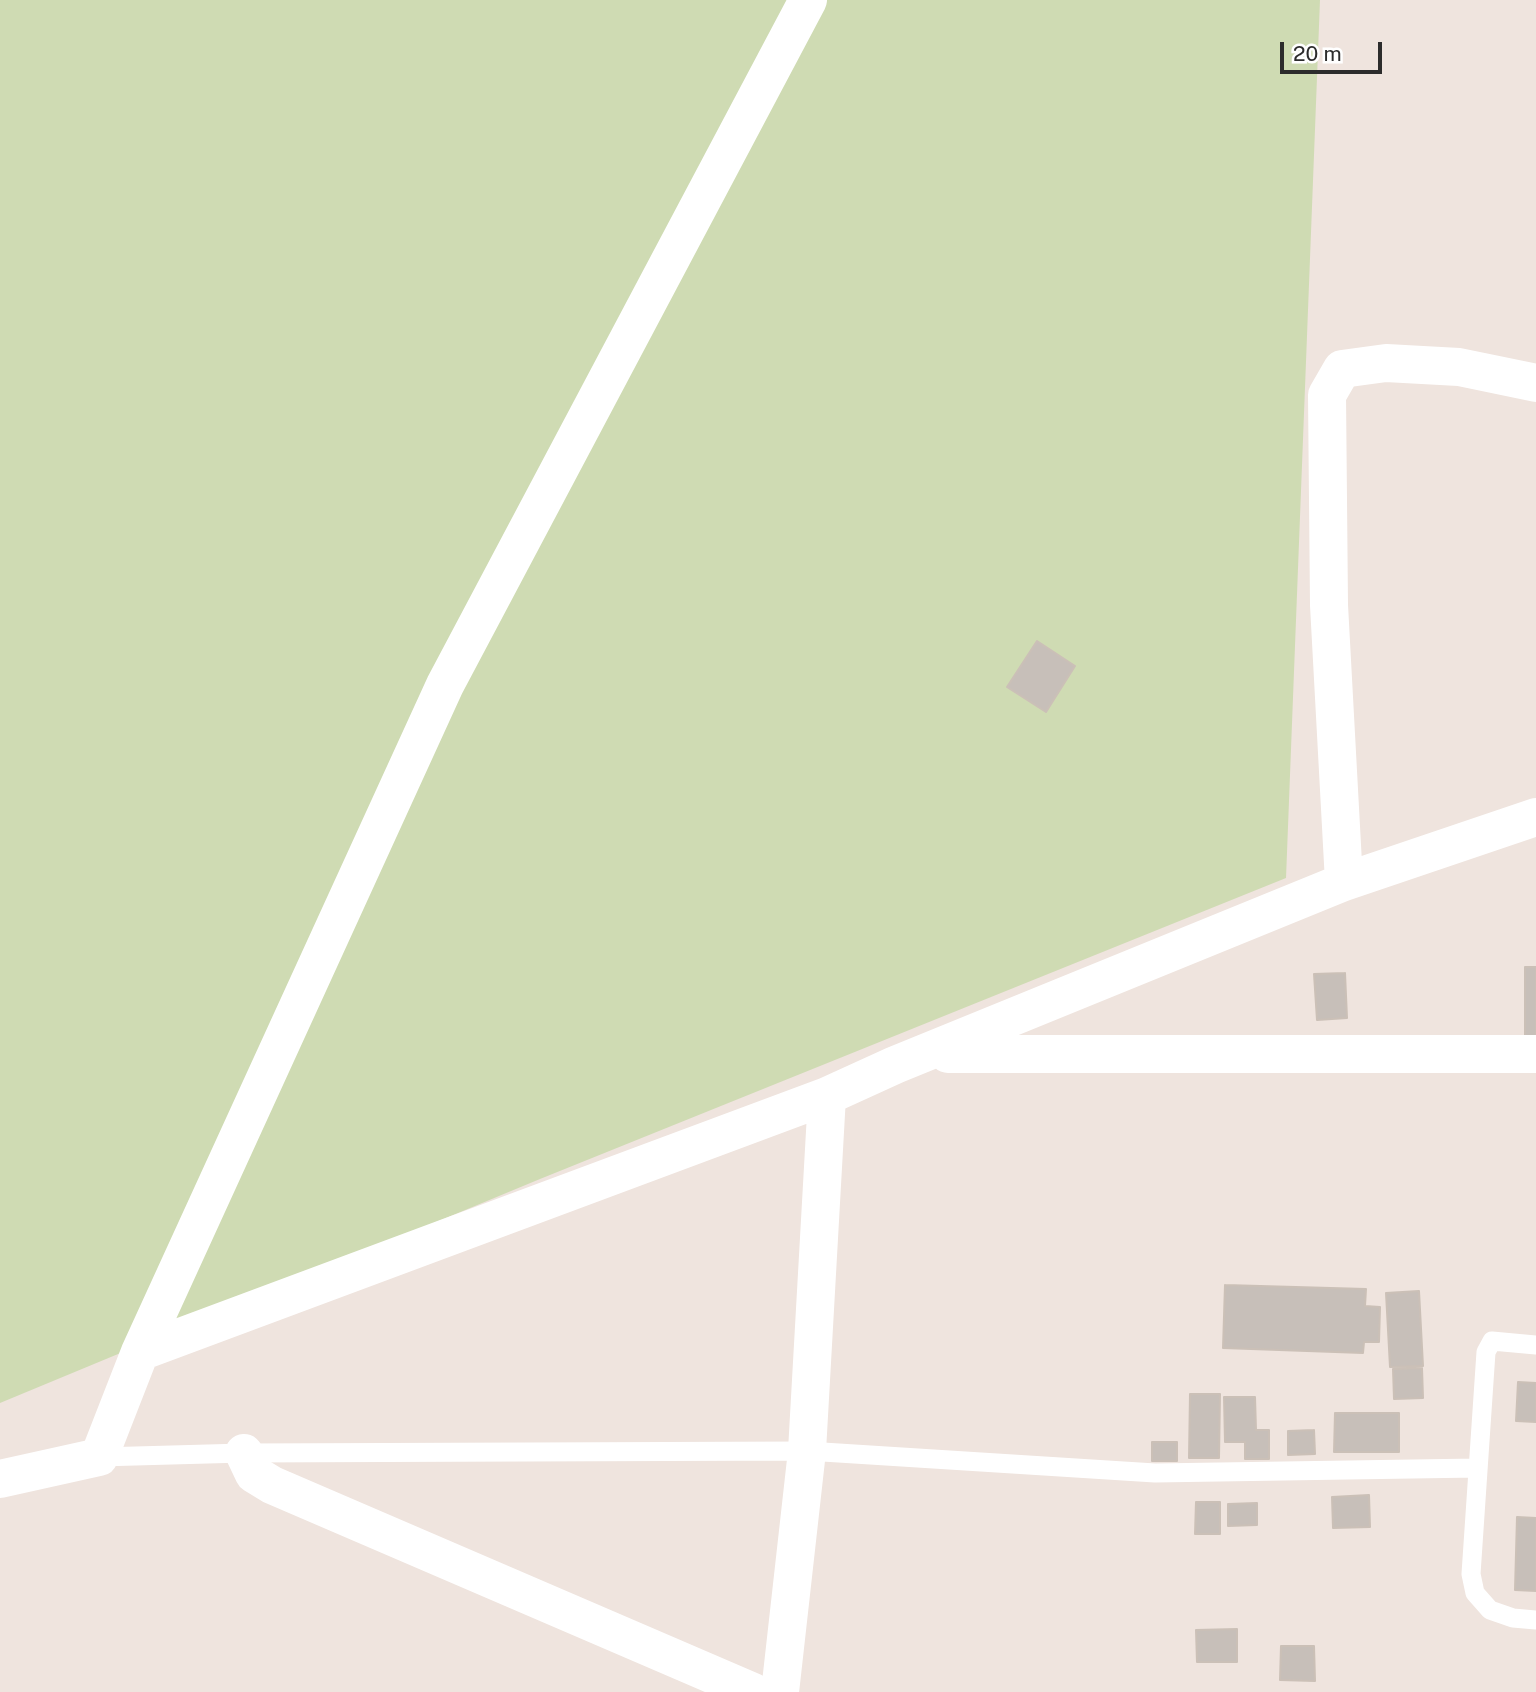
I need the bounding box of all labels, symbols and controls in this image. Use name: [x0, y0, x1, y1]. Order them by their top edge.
scale bar: [1284, 28, 1386, 72]
text: 20 m: [1293, 41, 1342, 66]

